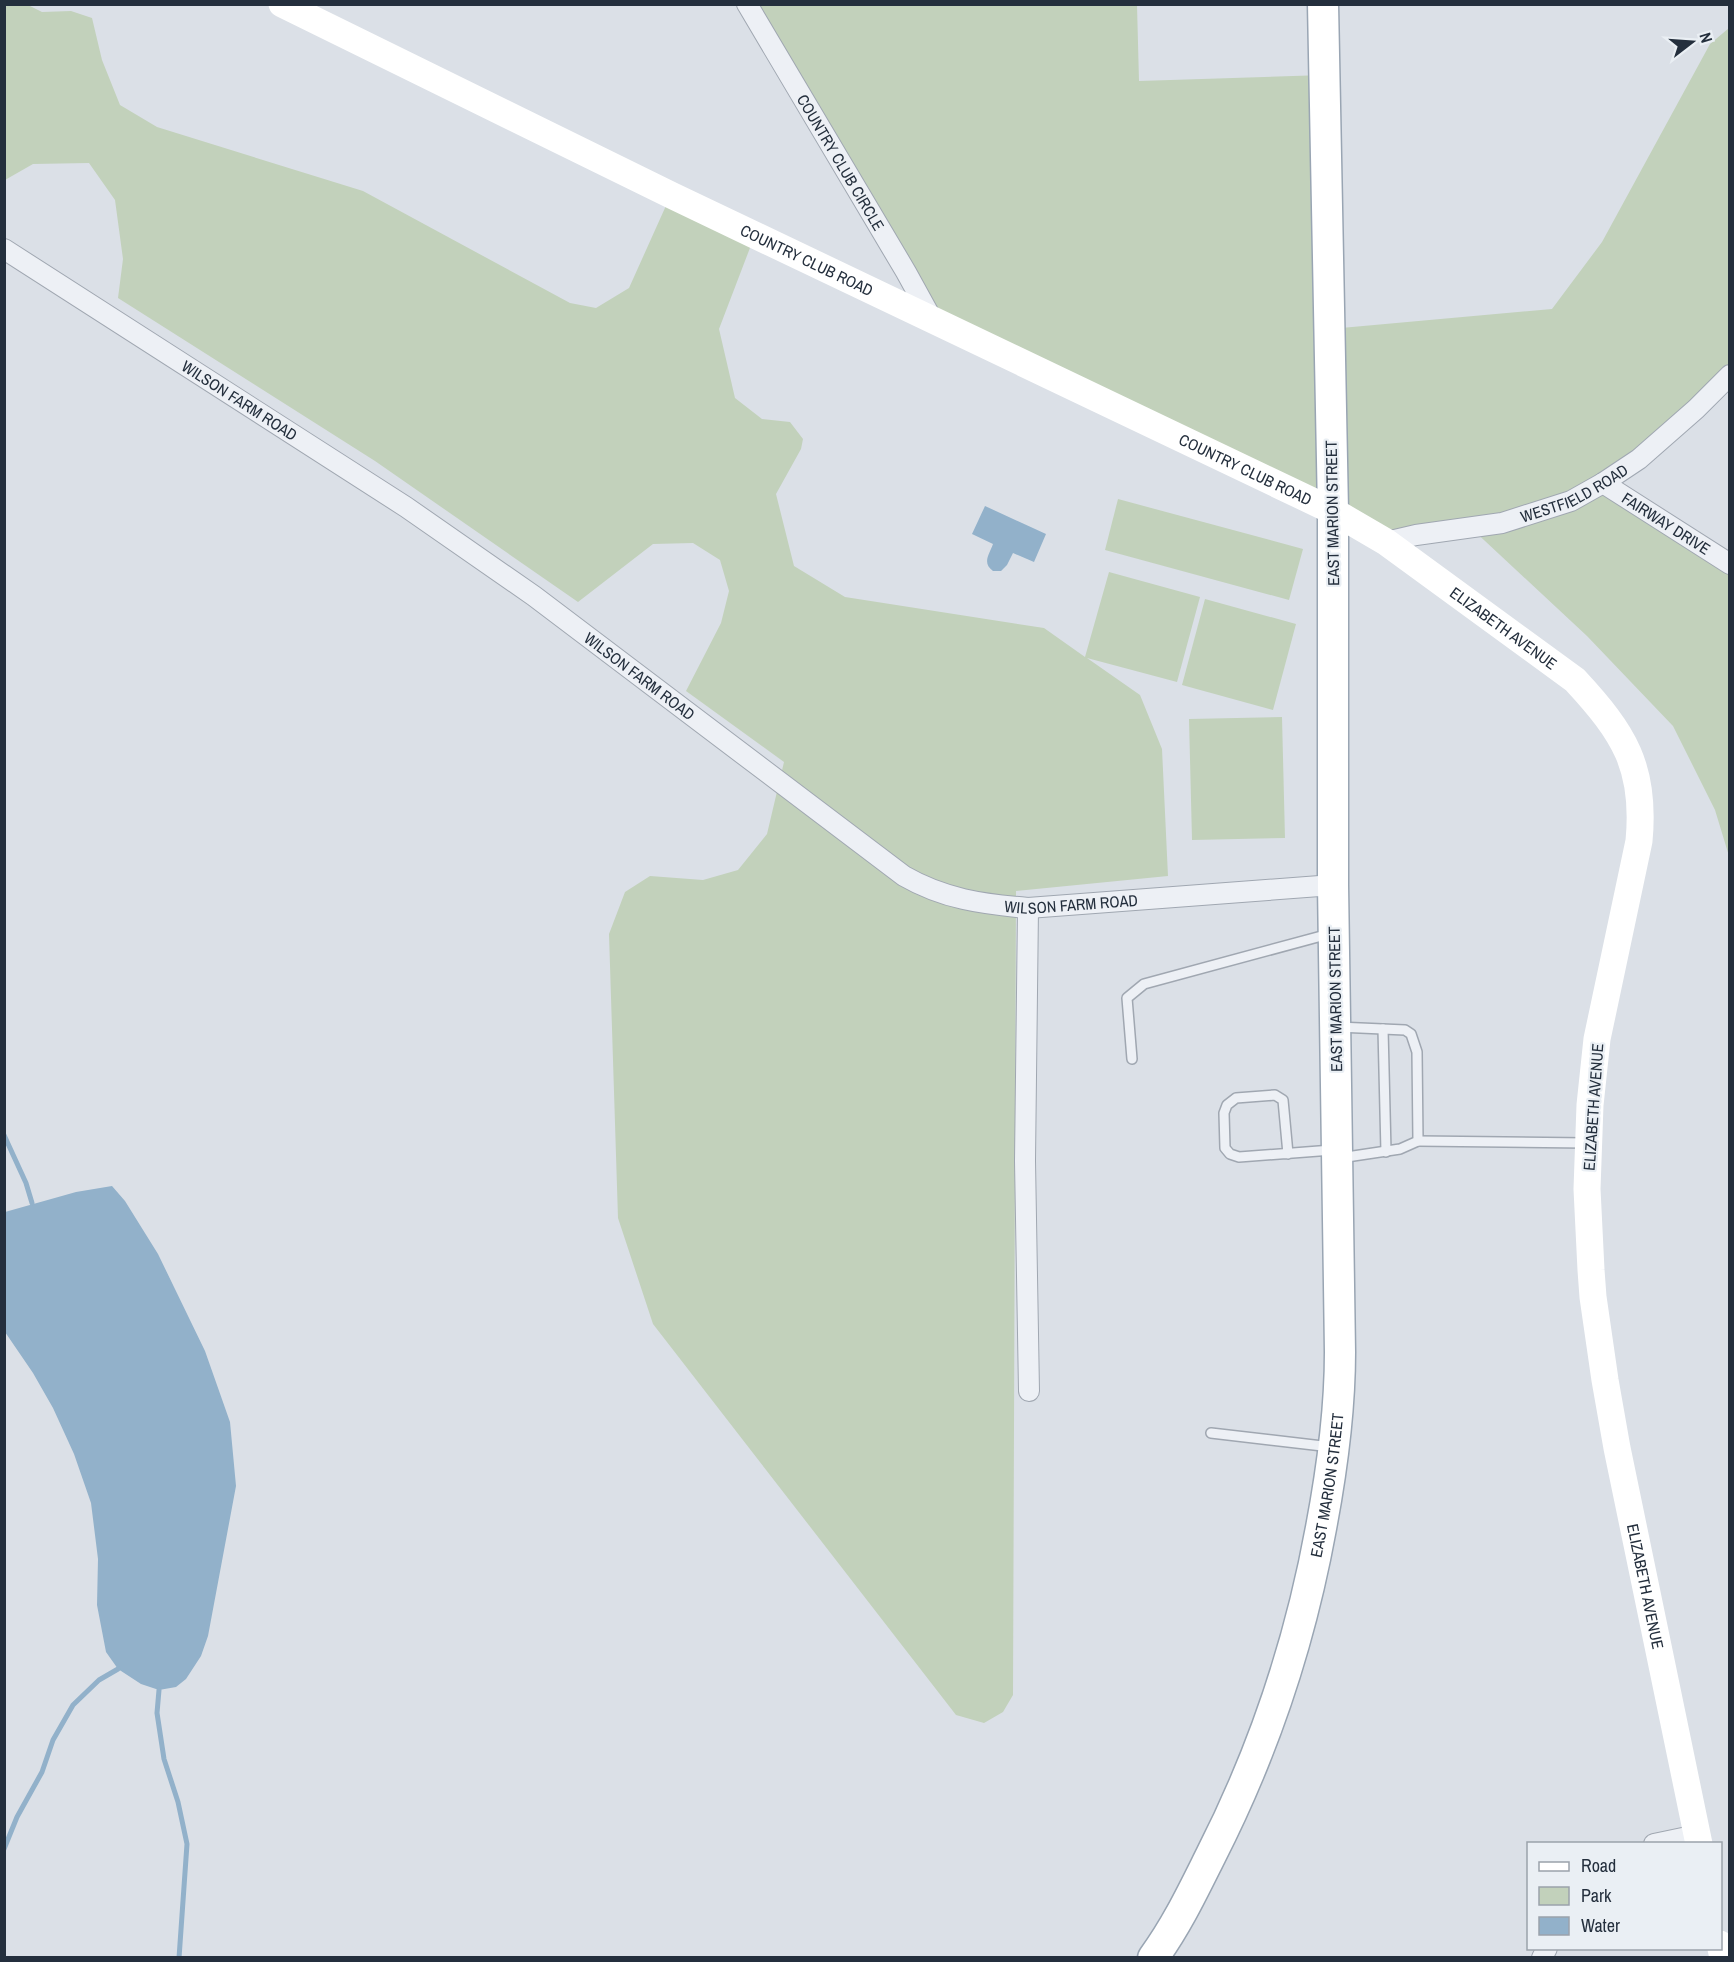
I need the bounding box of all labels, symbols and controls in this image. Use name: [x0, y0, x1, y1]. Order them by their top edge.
north arrow: [1662, 12, 1722, 72]
text: N: [1694, 30, 1718, 45]
street label: COUNTRY CLUB CIRCLE: [792, 90, 890, 235]
street label: COUNTRY CLUB ROAD: [737, 219, 877, 301]
street label: WILSON FARM ROAD: [178, 355, 302, 446]
street label: COUNTRY CLUB ROAD: [1175, 428, 1316, 510]
street label: EAST MARION STREET: [1320, 440, 1344, 586]
street label: WESTFIELD ROAD: [1518, 459, 1632, 527]
street label: FAIRWAY DRIVE: [1618, 487, 1715, 560]
street label: ELIZABETH AVENUE: [1446, 581, 1562, 674]
street label: WILSON FARM ROAD: [580, 627, 699, 725]
street label: WILSON FARM ROAD: [1003, 889, 1139, 919]
street label: EAST MARION STREET: [1323, 926, 1347, 1072]
street label: ELIZABETH AVENUE: [1578, 1043, 1608, 1171]
street label: EAST MARION STREET: [1305, 1412, 1348, 1559]
street label: ELIZABETH AVENUE: [1622, 1522, 1669, 1651]
legend: [1527, 1842, 1722, 1950]
text: Road: [1581, 1853, 1616, 1878]
text: Park: [1581, 1883, 1612, 1908]
text: Water: [1581, 1913, 1620, 1938]

